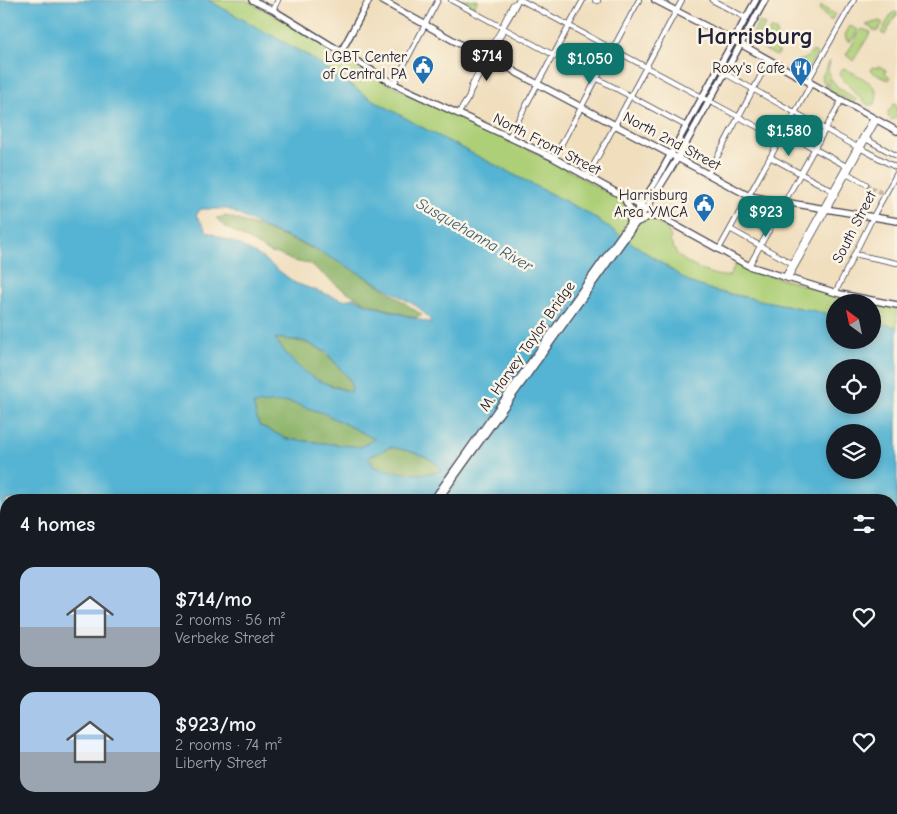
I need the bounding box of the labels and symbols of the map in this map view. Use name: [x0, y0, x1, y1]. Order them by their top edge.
district label: Harrisburg: [697, 21, 813, 50]
pin: $714: [457, 39, 517, 82]
pin: $1,050: [549, 42, 631, 85]
place label: LGBT Center of Central PA: [322, 48, 407, 83]
public building icon: LGBT Center of Central PA: [411, 54, 435, 85]
restaurant icon: Roxy's Cafe: [789, 56, 813, 87]
place label: Roxy's Cafe: [712, 59, 785, 77]
street label: North 2nd Street: [620, 108, 724, 175]
street label: North Front Street: [490, 109, 605, 179]
pin: $1,580: [748, 114, 830, 157]
place label: Harrisburg Area YMCA: [614, 186, 688, 221]
street label: South Street: [828, 187, 880, 266]
public building icon: Harrisburg Area YMCA: [692, 192, 716, 223]
water label: Susquehanna River: [413, 194, 536, 276]
pin: $923: [736, 196, 796, 238]
street label: M. Harvey Taylor Bridge: [475, 277, 579, 415]
north arrow: [826, 294, 881, 349]

